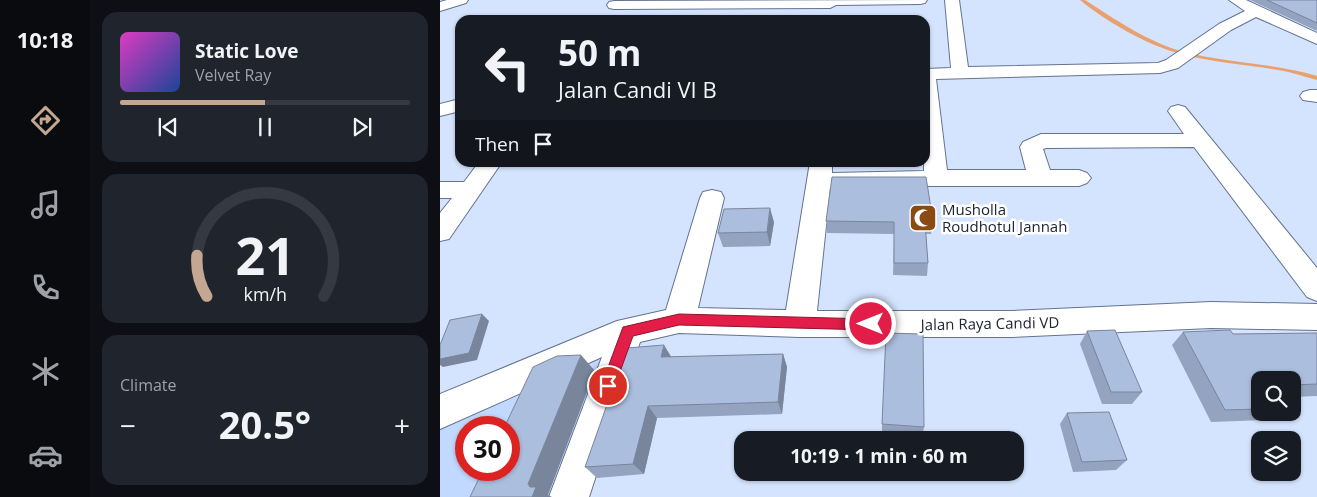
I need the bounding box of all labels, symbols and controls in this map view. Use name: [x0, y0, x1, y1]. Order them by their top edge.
text: 10:18: [17, 24, 73, 54]
text: 50 m: [558, 29, 641, 76]
icon: left: [475, 35, 540, 100]
text: Static Love: [195, 38, 298, 64]
text: Velvet Ray: [195, 64, 271, 86]
text: Jalan Candi VI B: [558, 74, 717, 104]
icon: directions: [28, 103, 63, 138]
icon: previous: [154, 113, 182, 141]
icon: pause: [251, 113, 279, 141]
icon: next: [348, 113, 376, 141]
icon: arrive: [529, 130, 557, 158]
text: Then: [475, 131, 519, 157]
icon: music: [28, 187, 63, 222]
place label: Musholla Roudhotul Jannah: [942, 199, 1067, 236]
mosque icon: Musholla Roudhotul Jannah: [908, 203, 938, 233]
text: 21: [235, 219, 295, 290]
icon: phone: [28, 270, 63, 305]
text: km/h: [243, 282, 287, 306]
position arrow: [844, 297, 896, 349]
street label: Jalan Raya Candi VD: [919, 312, 1059, 334]
icon: climate: [28, 354, 63, 389]
pin: [587, 365, 629, 407]
map controls: [1251, 371, 1301, 481]
button: search: [1251, 371, 1301, 421]
icon: arrive: [594, 372, 622, 400]
text: Climate: [120, 374, 177, 396]
text: 20.5°: [219, 398, 311, 450]
text: −: [120, 406, 136, 444]
text: +: [394, 406, 410, 444]
speed limit sign: 30: [455, 416, 520, 481]
button: layers: [1251, 431, 1301, 481]
icon: car: [28, 438, 63, 473]
text: 10:19 · 1 min · 60 m: [790, 443, 968, 469]

